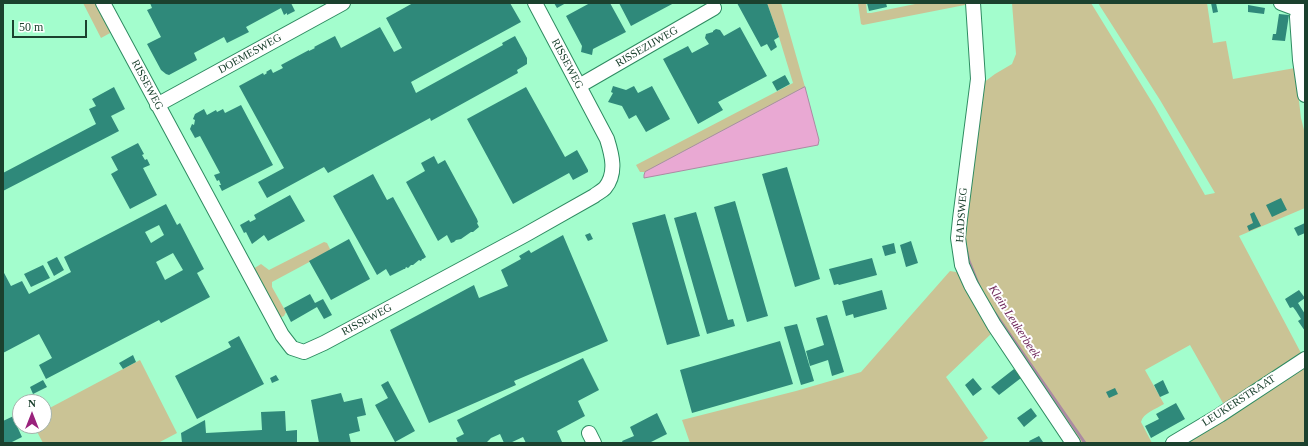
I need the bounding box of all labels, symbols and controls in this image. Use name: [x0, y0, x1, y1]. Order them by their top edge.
scale bar: [14, 12, 89, 38]
text: 50 m: [19, 20, 43, 34]
street label: RISSEZIJWEG: [614, 24, 680, 70]
street label: DOEMESWEG: [216, 31, 284, 77]
street label: RISSEWEG: [548, 37, 586, 91]
street label: RISSEWEG: [128, 58, 166, 112]
street label: HADSWEG: [953, 187, 971, 243]
water label: Klein Leukerbeek: [985, 283, 1043, 361]
street label: RISSEWEG: [340, 301, 394, 339]
street label: LEUKERSTRAAT: [1200, 372, 1278, 430]
north arrow: [12, 394, 52, 434]
text: N: [28, 397, 36, 409]

